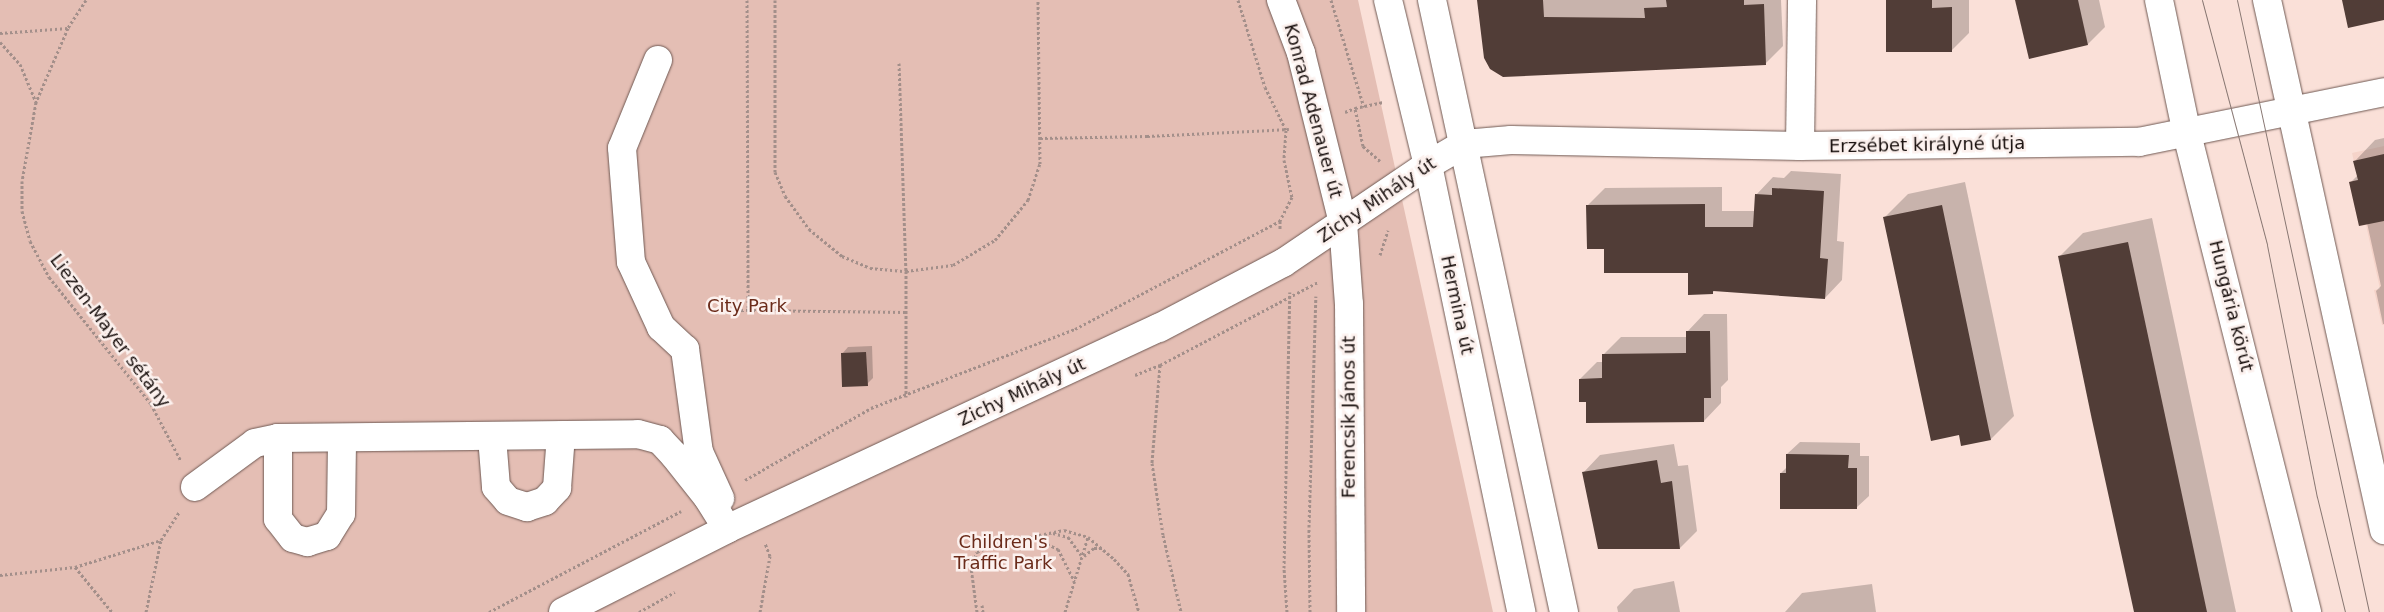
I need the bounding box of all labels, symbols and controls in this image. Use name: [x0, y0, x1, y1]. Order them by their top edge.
street label: Konrad Adenauer út: [1279, 21, 1347, 201]
street label: Erzsébet királyné útja: [1829, 132, 2025, 158]
street label: Zichy Mihály út: [1314, 153, 1440, 247]
street label: Hungária körút: [2204, 238, 2258, 374]
street label: Liezen-Mayer sétány: [45, 250, 175, 412]
street label: Hermina út: [1436, 253, 1478, 357]
park label: City Park: [707, 295, 787, 317]
street label: Ferencsik János út: [1338, 336, 1360, 498]
street label: Zichy Mihály út: [955, 353, 1089, 431]
park label: Children's Traffic Park: [954, 532, 1052, 574]

